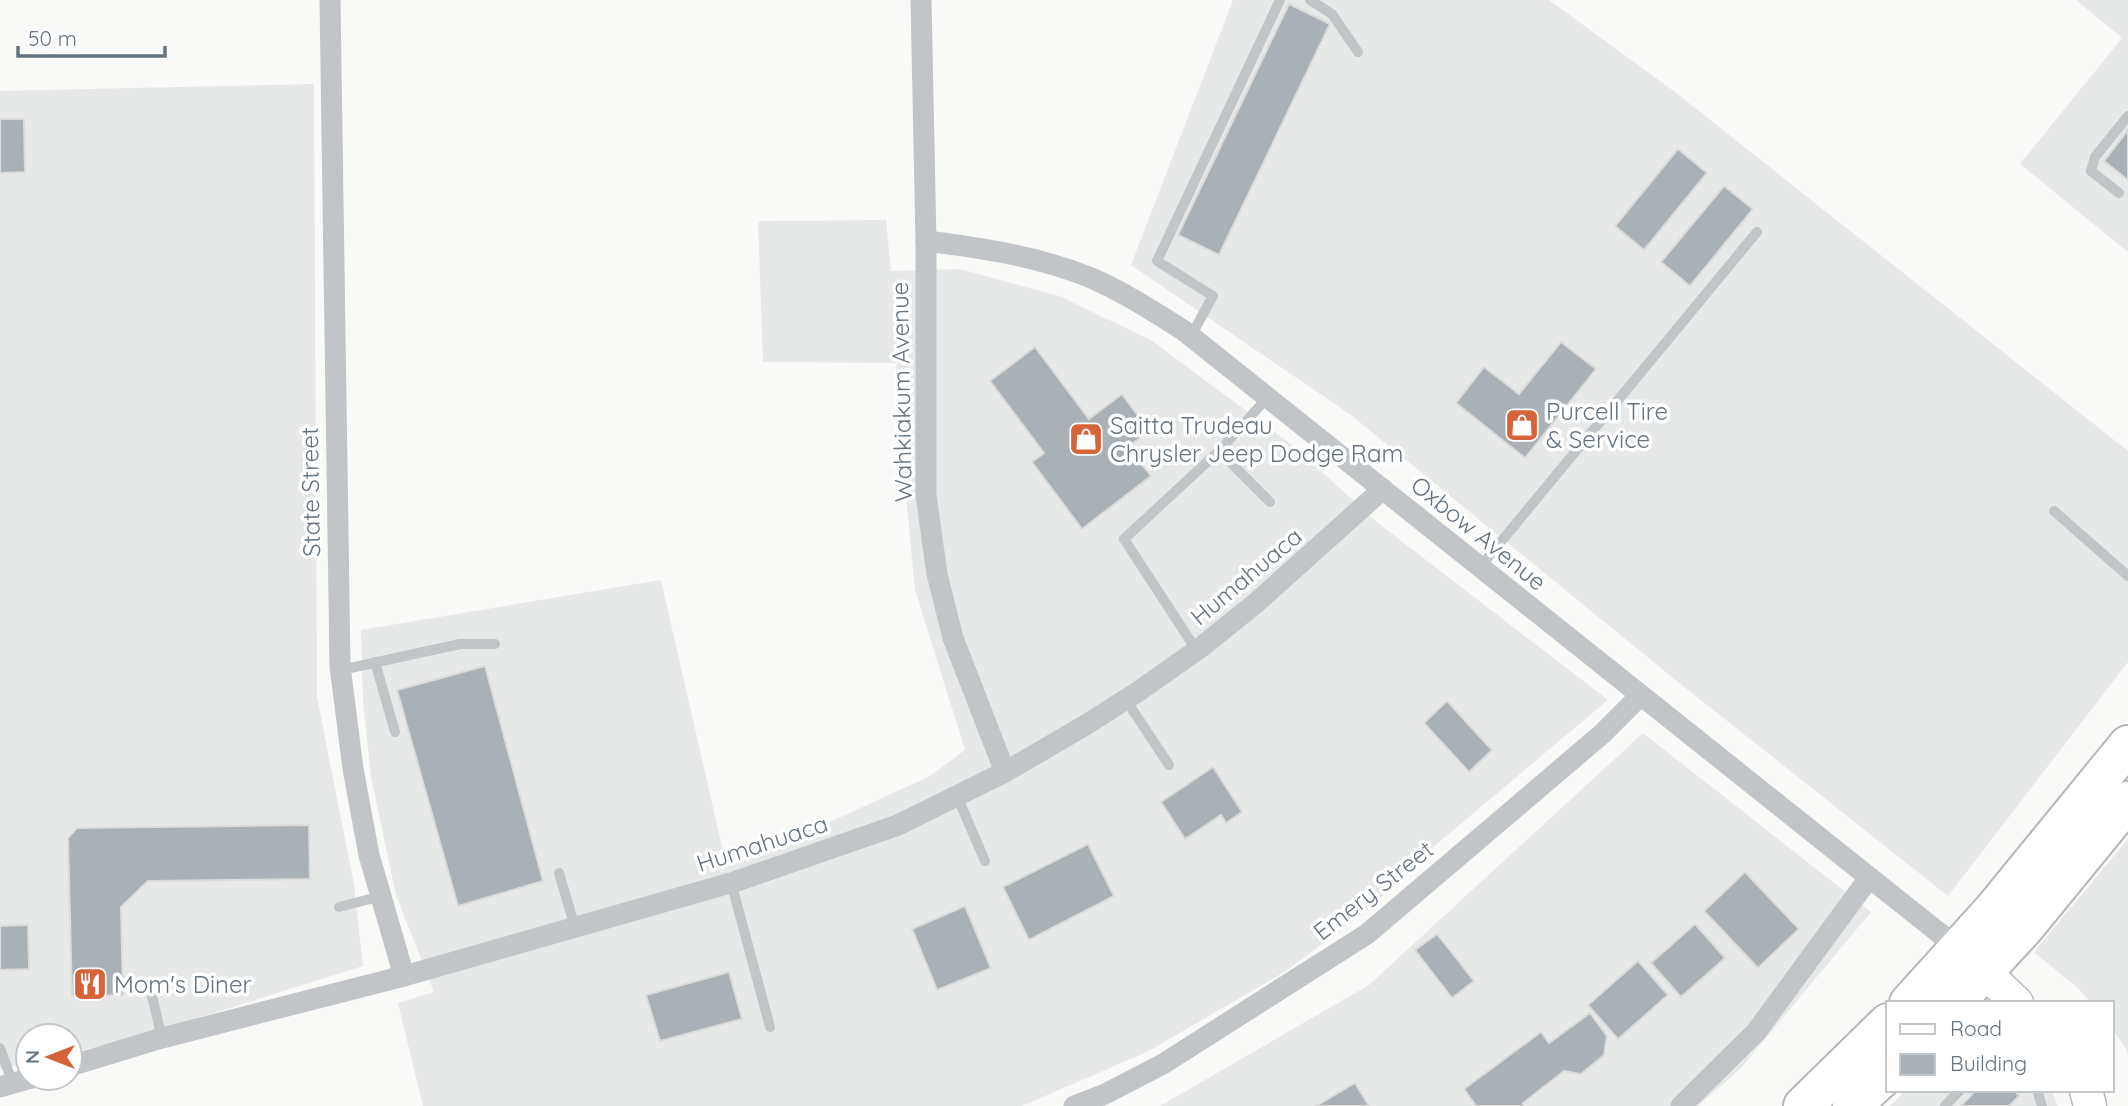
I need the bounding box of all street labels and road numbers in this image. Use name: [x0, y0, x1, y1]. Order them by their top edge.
street label: Wahkiakum Avenue: [884, 281, 918, 503]
street label: State Street: [294, 427, 326, 557]
street label: Oxbow Avenue: [1405, 469, 1553, 597]
street label: Humahuaca: [1184, 521, 1308, 631]
street label: Humahuaca: [693, 808, 831, 878]
street label: Emery Street: [1307, 834, 1439, 946]

